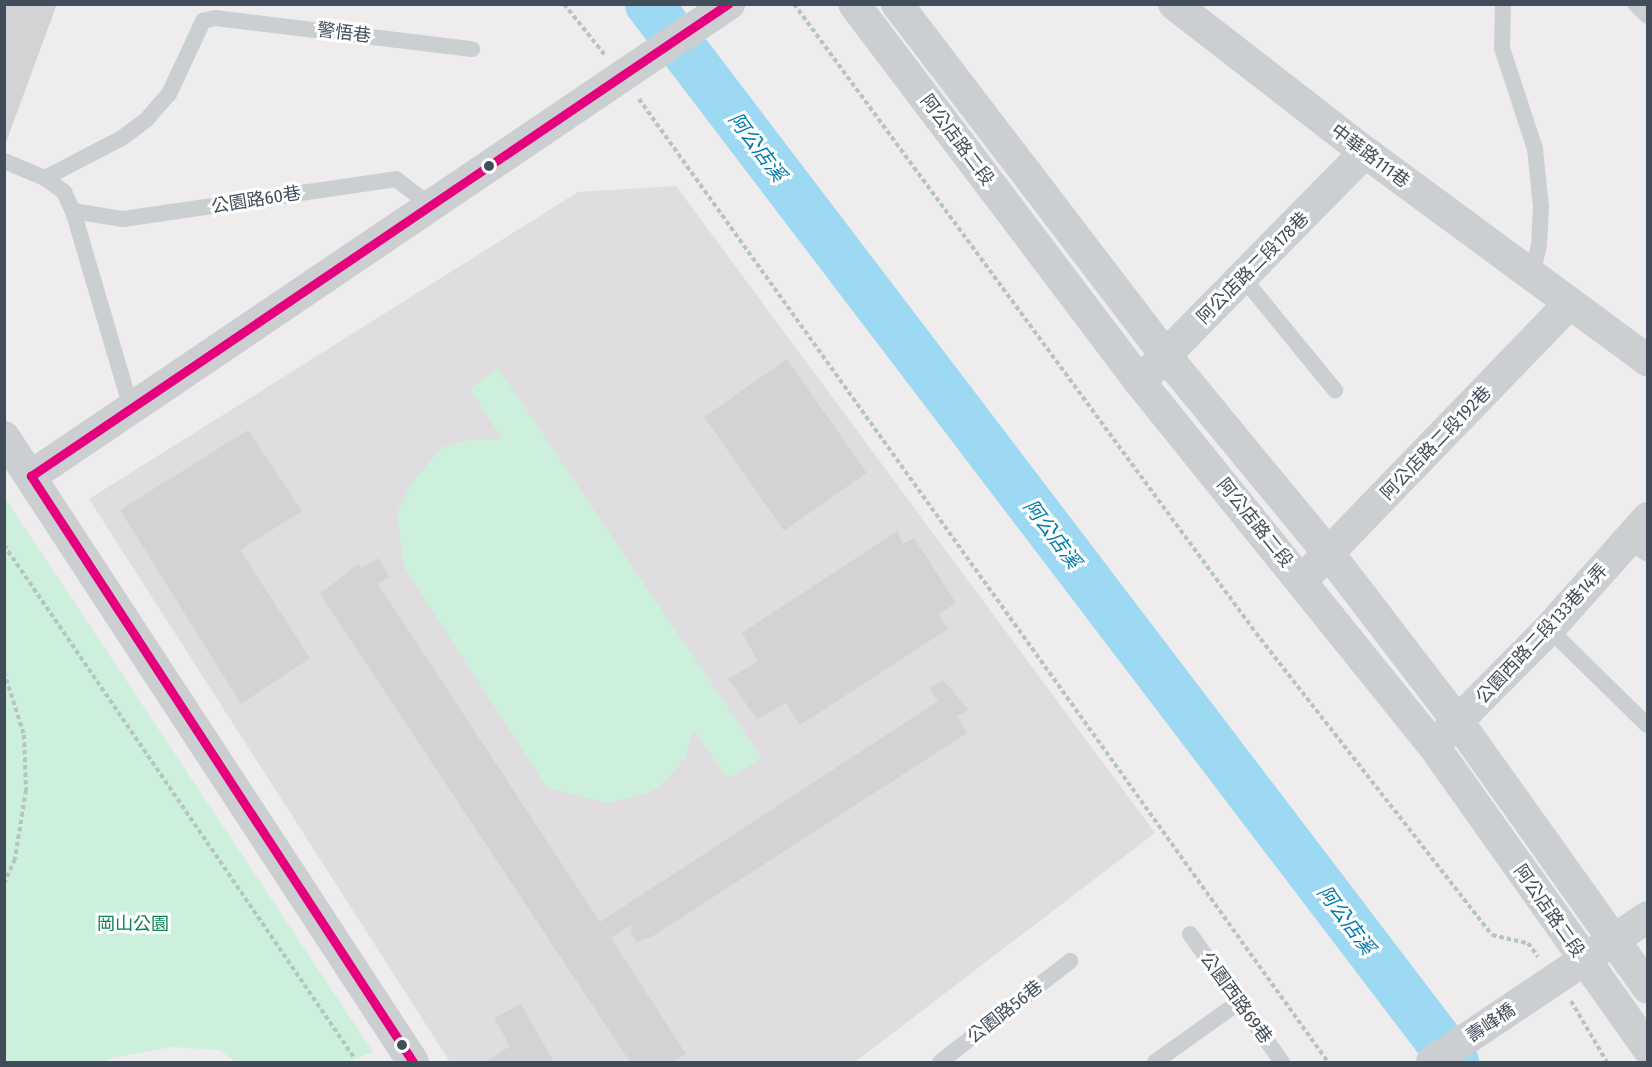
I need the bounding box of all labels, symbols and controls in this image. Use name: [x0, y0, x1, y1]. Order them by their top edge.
street label: 警悟巷: [316, 19, 372, 47]
street label: 阿公店路二段: [916, 90, 998, 190]
water label: 阿公店溪: [723, 108, 791, 186]
street label: 中華路111巷: [1327, 120, 1413, 192]
unlabelled marker: [483, 160, 495, 172]
street label: 公園路60巷: [210, 182, 302, 218]
street label: 阿公店路二段178巷: [1193, 208, 1313, 328]
street label: 阿公店路二段192巷: [1376, 382, 1496, 504]
street label: 阿公店路二段: [1213, 474, 1297, 572]
water label: 阿公店溪: [1018, 495, 1086, 573]
street label: 公園西路二段133巷14弄: [1472, 560, 1612, 708]
street label: 阿公店路二段: [1509, 861, 1589, 961]
water label: 阿公店溪: [1312, 881, 1380, 959]
park label: 岡山公園: [97, 913, 169, 935]
street label: 公園西路69巷: [1196, 948, 1276, 1048]
street label: 公園路56巷: [963, 976, 1047, 1048]
street label: 壽峰橋: [1463, 999, 1519, 1047]
unlabelled marker: [396, 1039, 408, 1051]

